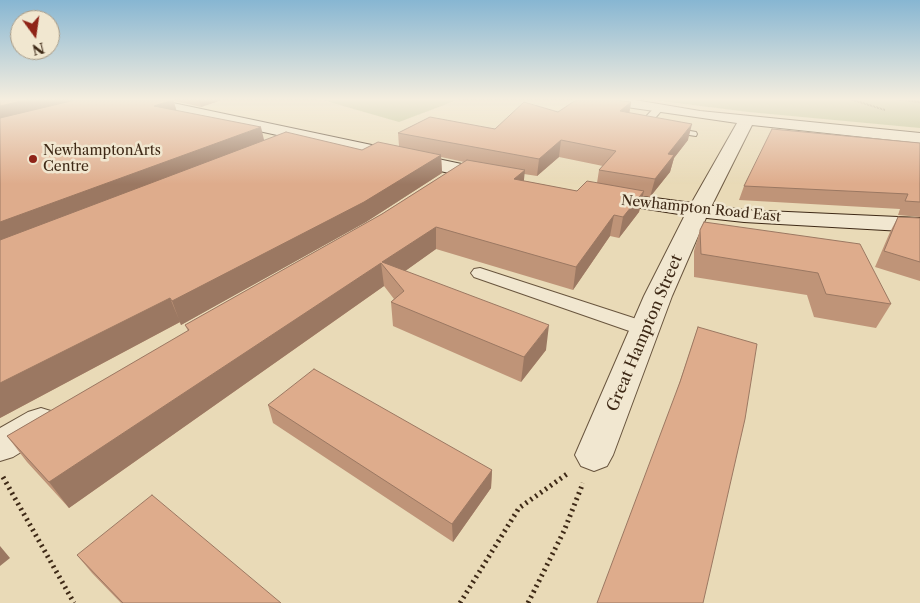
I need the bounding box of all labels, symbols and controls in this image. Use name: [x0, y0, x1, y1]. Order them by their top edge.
north arrow: [10, 10, 60, 60]
text: N: [30, 38, 46, 59]
place label: NewhamptonArts Centre: [43, 143, 161, 176]
marker: NewhamptonArts Centre: [27, 153, 39, 165]
street label: Newhampton Road East: [620, 192, 782, 226]
street label: Great Hampton Street: [603, 252, 687, 414]

